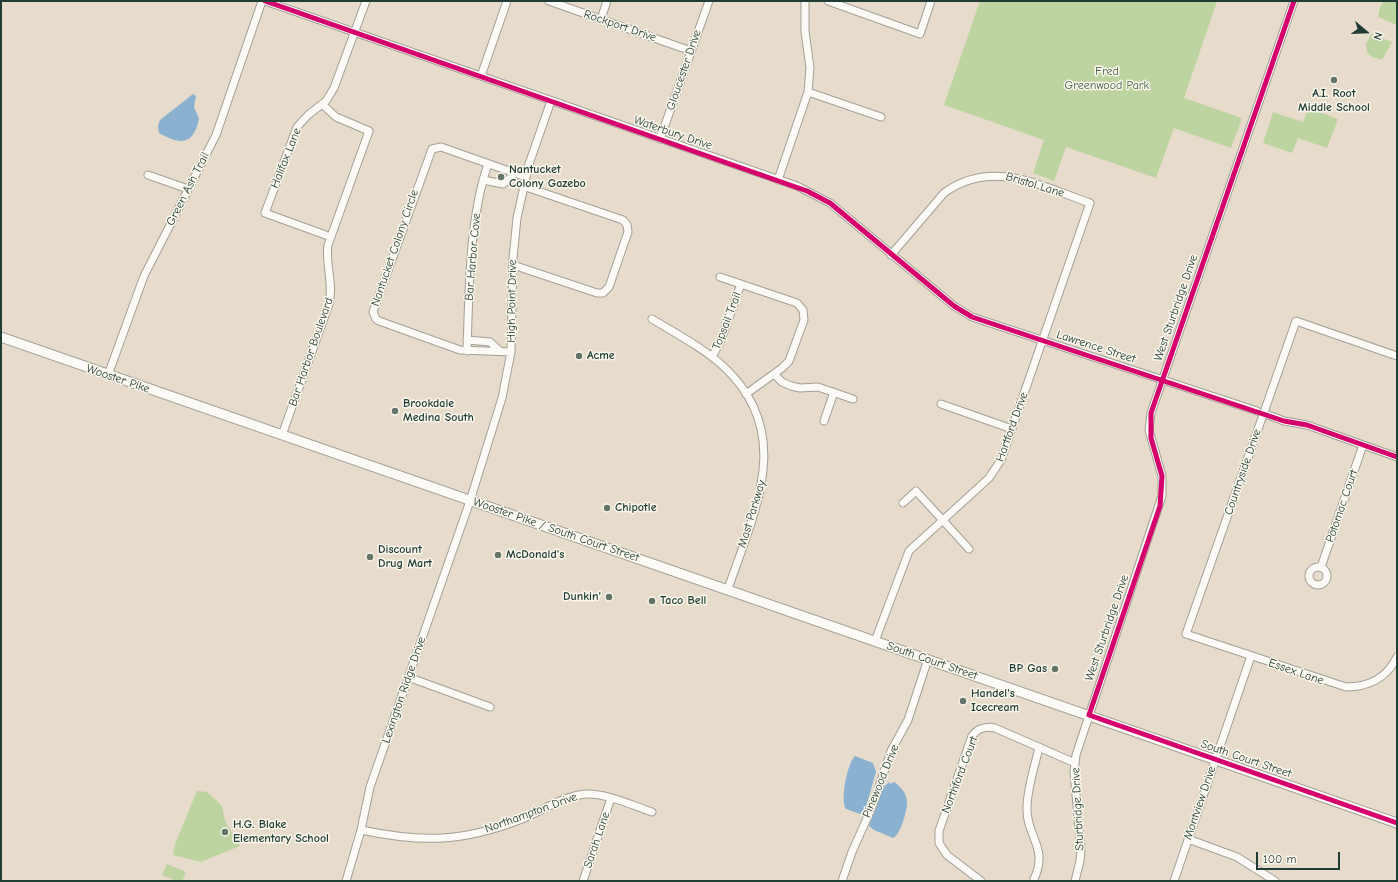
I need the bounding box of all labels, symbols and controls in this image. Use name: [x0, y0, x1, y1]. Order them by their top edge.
street label: Rockport Drive: [582, 7, 658, 45]
north arrow: [1346, 12, 1386, 52]
street label: Gloucester Drive: [663, 28, 705, 112]
text: N: [1371, 31, 1385, 42]
park label: Fred Greenwood Park: [1065, 65, 1149, 93]
marker: A.I. Root Middle School: [1329, 75, 1339, 85]
place label: A.I. Root Middle School: [1298, 87, 1370, 115]
street label: Waterbury Drive: [632, 113, 714, 153]
street label: Halifax Lane: [267, 126, 305, 190]
street label: Green Ash Trail: [163, 150, 213, 228]
place label: Nantucket Colony Gazebo: [509, 163, 586, 191]
street label: Bristol Lane: [1004, 169, 1066, 201]
marker: Nantucket Colony Gazebo: [496, 172, 506, 182]
street label: Nantucket Colony Circle: [368, 188, 422, 308]
street label: Bar Harbor Cove: [462, 213, 484, 301]
street label: West Sturbridge Drive: [1151, 253, 1201, 363]
street label: High Point Drive: [504, 259, 520, 343]
street label: Topsail Trail: [709, 290, 745, 352]
street label: Bar Harbor Boulevard: [286, 296, 336, 408]
street label: Lawrence Street: [1055, 327, 1137, 367]
place label: Acme: [587, 349, 615, 363]
marker: Acme: [574, 351, 584, 361]
street label: Wooster Pike: [84, 361, 152, 397]
street label: Hartford Drive: [993, 390, 1031, 464]
place label: Brookdale Medina South: [403, 397, 474, 425]
marker: Brookdale Medina South: [390, 406, 400, 416]
street label: Countryside Drive: [1222, 427, 1264, 517]
street label: Potomac Court: [1323, 468, 1361, 544]
street label: Mast Parkway: [735, 478, 769, 550]
street label: Wooster Pike / South Court Street: [471, 495, 641, 565]
place label: Chipotle: [615, 501, 657, 515]
marker: Chipotle: [602, 503, 612, 513]
place label: Discount Drug Mart: [378, 543, 432, 571]
place label: McDonald's: [506, 548, 564, 562]
marker: McDonald's: [493, 550, 503, 560]
marker: Discount Drug Mart: [365, 552, 375, 562]
street label: West Sturbridge Drive: [1082, 573, 1132, 683]
place label: Dunkin': [563, 590, 601, 604]
marker: Dunkin': [604, 592, 614, 602]
place label: Taco Bell: [660, 594, 706, 608]
marker: Taco Bell: [647, 596, 657, 606]
street label: Lexington Ridge Drive: [379, 635, 429, 745]
street label: South Court Street: [885, 639, 979, 683]
street label: Essex Lane: [1266, 656, 1326, 688]
place label: BP Gas: [1009, 662, 1047, 676]
marker: BP Gas: [1050, 664, 1060, 674]
place label: Handel's Icecream: [971, 687, 1019, 715]
marker: Handel's Icecream: [958, 696, 968, 706]
street label: Northford Court: [939, 735, 981, 815]
street label: South Court Street: [1199, 737, 1293, 781]
street label: Pinewood Drive: [860, 742, 902, 820]
street label: Montview Drive: [1181, 764, 1219, 842]
street label: Sturbridge Drive: [1069, 767, 1087, 851]
street label: Northampton Drive: [483, 790, 579, 836]
street label: Sarah Lane: [581, 810, 613, 870]
place label: H.G. Blake Elementary School: [233, 818, 329, 846]
marker: H.G. Blake Elementary School: [220, 827, 230, 837]
scale bar: [1258, 844, 1342, 870]
text: 100 m: [1263, 852, 1296, 866]

